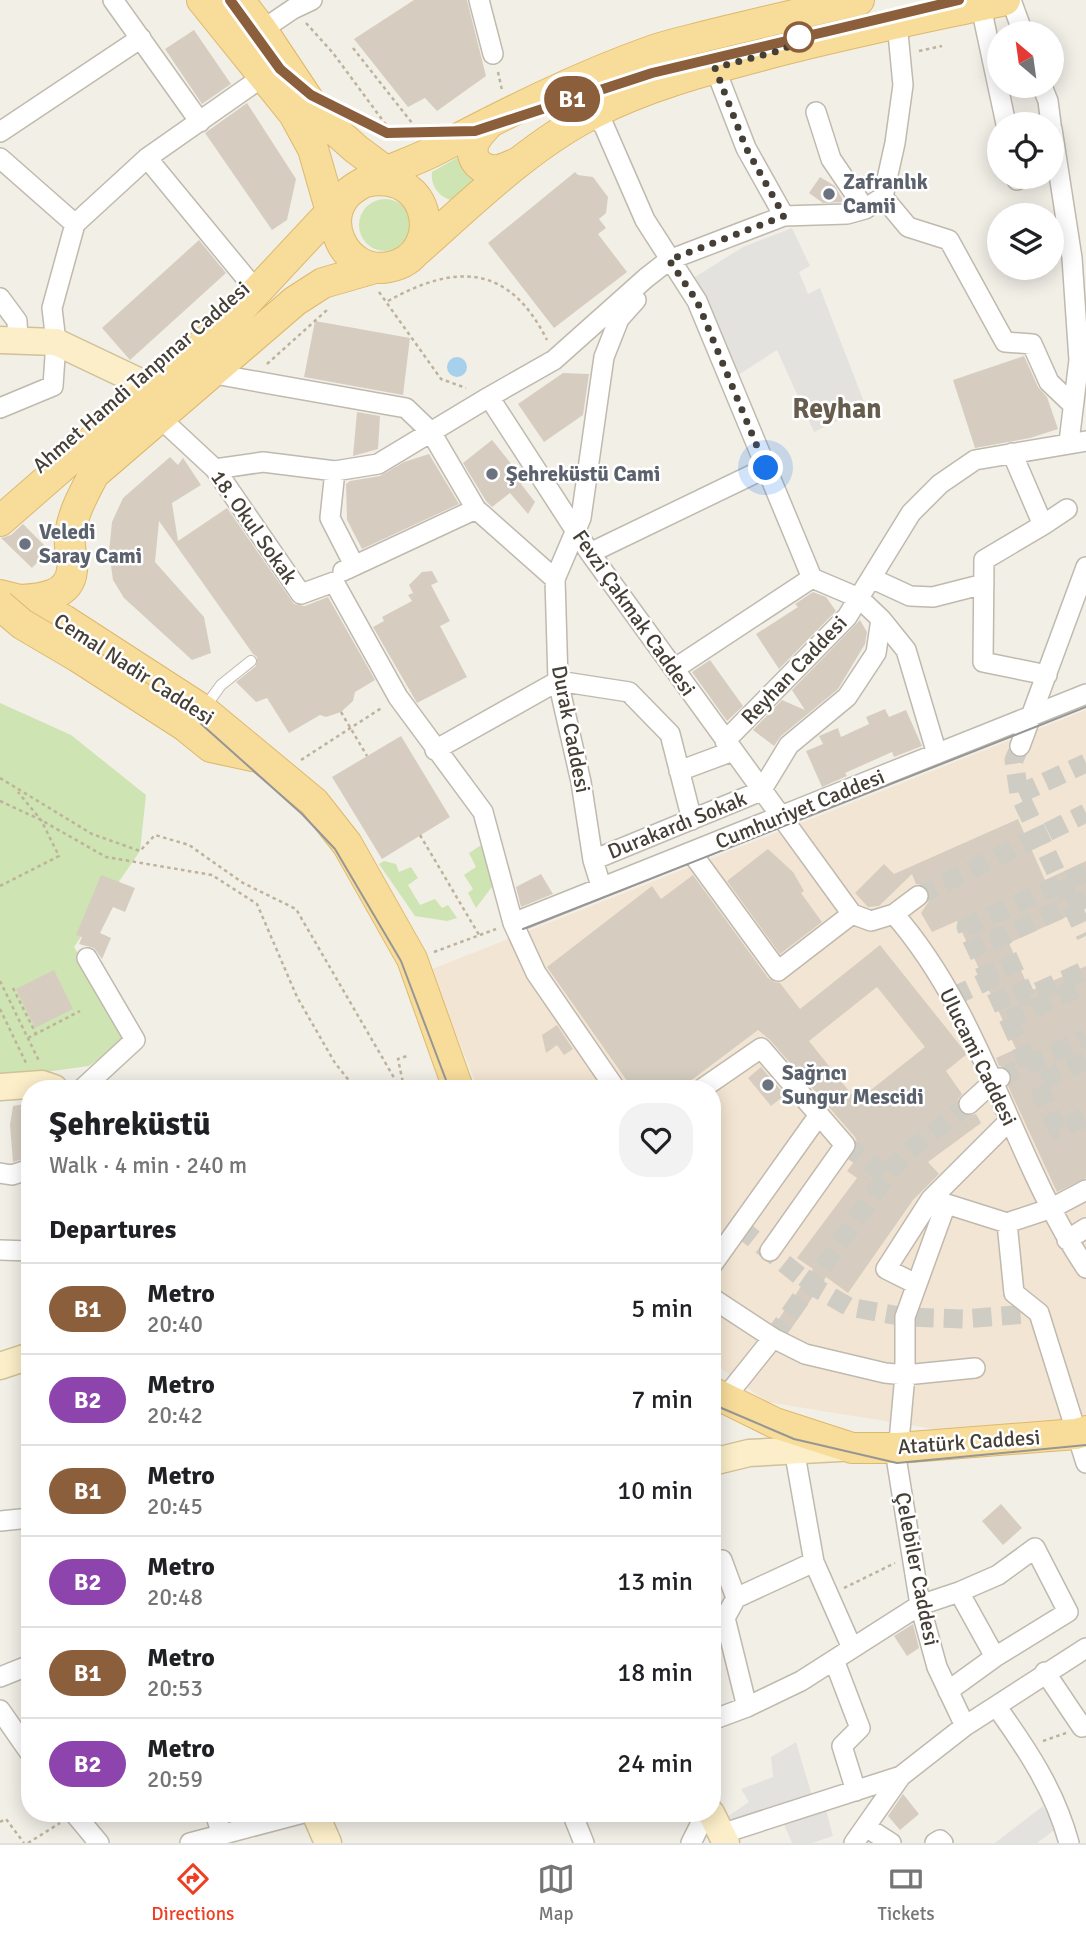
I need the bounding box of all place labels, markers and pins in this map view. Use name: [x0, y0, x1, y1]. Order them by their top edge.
unlabelled marker: [784, 22, 814, 52]
place label: Zafranlık Camii: [843, 169, 928, 219]
marker: Zafranlık Camii: [821, 186, 837, 202]
place label: Şehreküstü Cami: [506, 461, 660, 487]
marker: Şehreküstü Cami: [484, 466, 500, 482]
place label: Veledi Saray Cami: [39, 519, 142, 569]
marker: Veledi Saray Cami: [17, 536, 33, 552]
place label: Sağrıcı Sungur Mescidi: [782, 1060, 924, 1110]
marker: Sağrıcı Sungur Mescidi: [760, 1077, 776, 1093]

